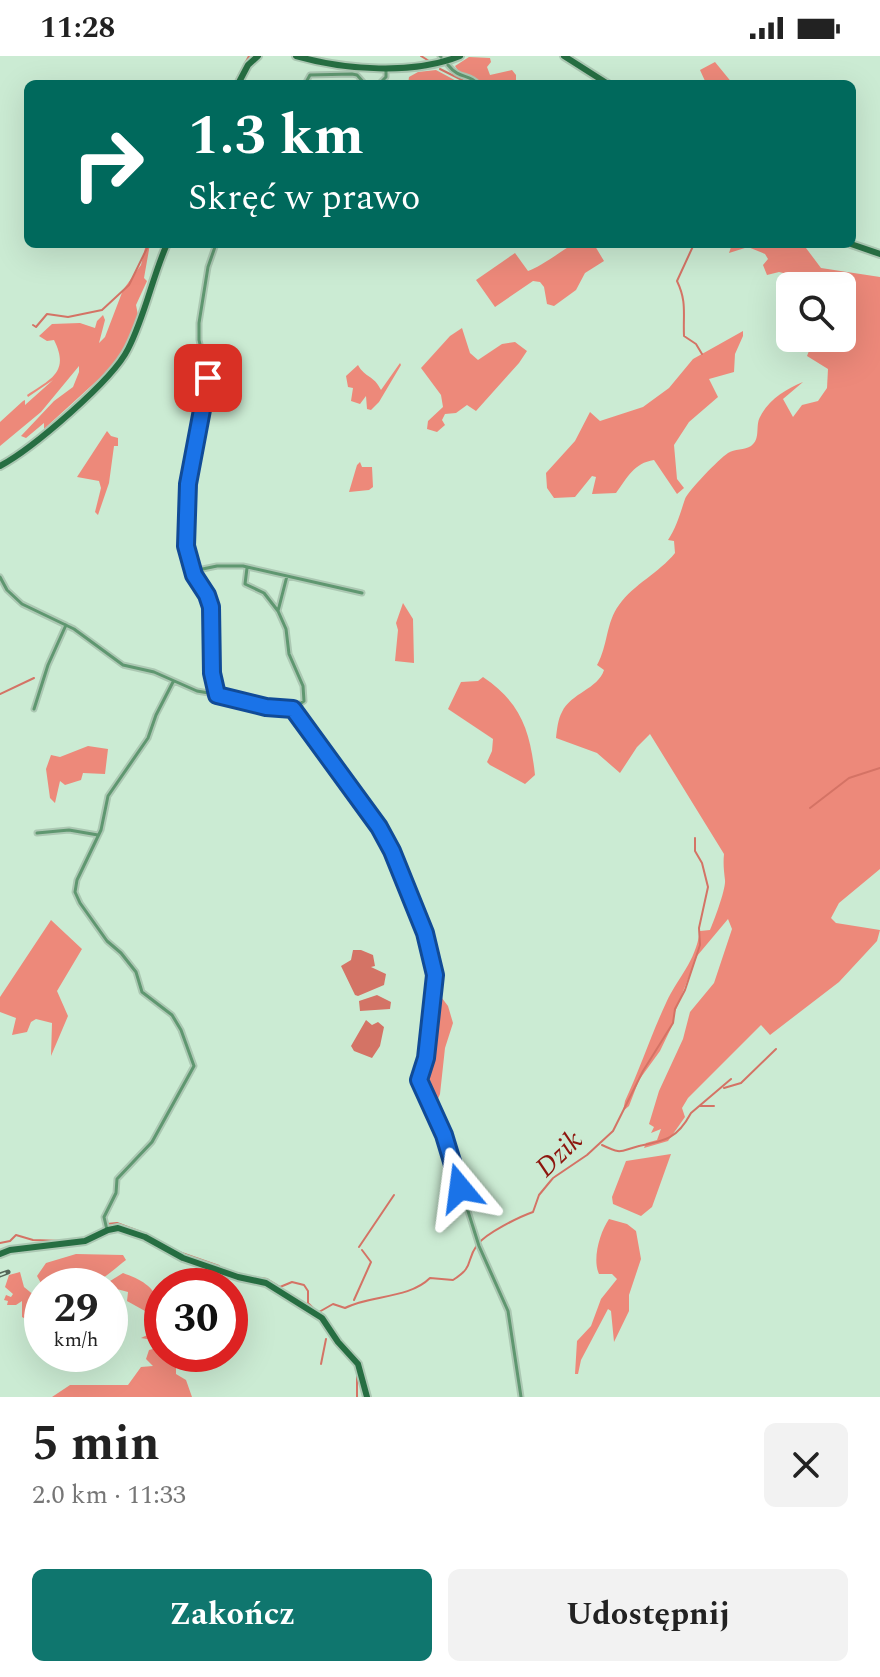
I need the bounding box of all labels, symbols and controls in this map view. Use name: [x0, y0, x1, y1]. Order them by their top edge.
text: 11:28: [40, 5, 115, 51]
text: 1.3 km: [188, 94, 364, 179]
icon: right: [56, 112, 160, 216]
text: Skręć w prawo: [188, 171, 421, 226]
map controls: [776, 272, 856, 352]
button: search: [776, 272, 856, 352]
pin: [174, 344, 242, 412]
icon: arrive: [186, 356, 230, 400]
water label: Dzik: [525, 1120, 593, 1188]
position arrow: [418, 1146, 502, 1230]
speed limit sign: 30: [144, 1268, 248, 1372]
text: 29: [54, 1279, 98, 1340]
text: km/h: [54, 1325, 99, 1355]
text: 5 min: [32, 1408, 160, 1481]
button: close: [764, 1423, 848, 1507]
text: 2.0 km · 11:33: [32, 1475, 186, 1515]
button: Zakończ: [32, 1569, 432, 1661]
button: Udostępnij: [448, 1569, 848, 1661]

